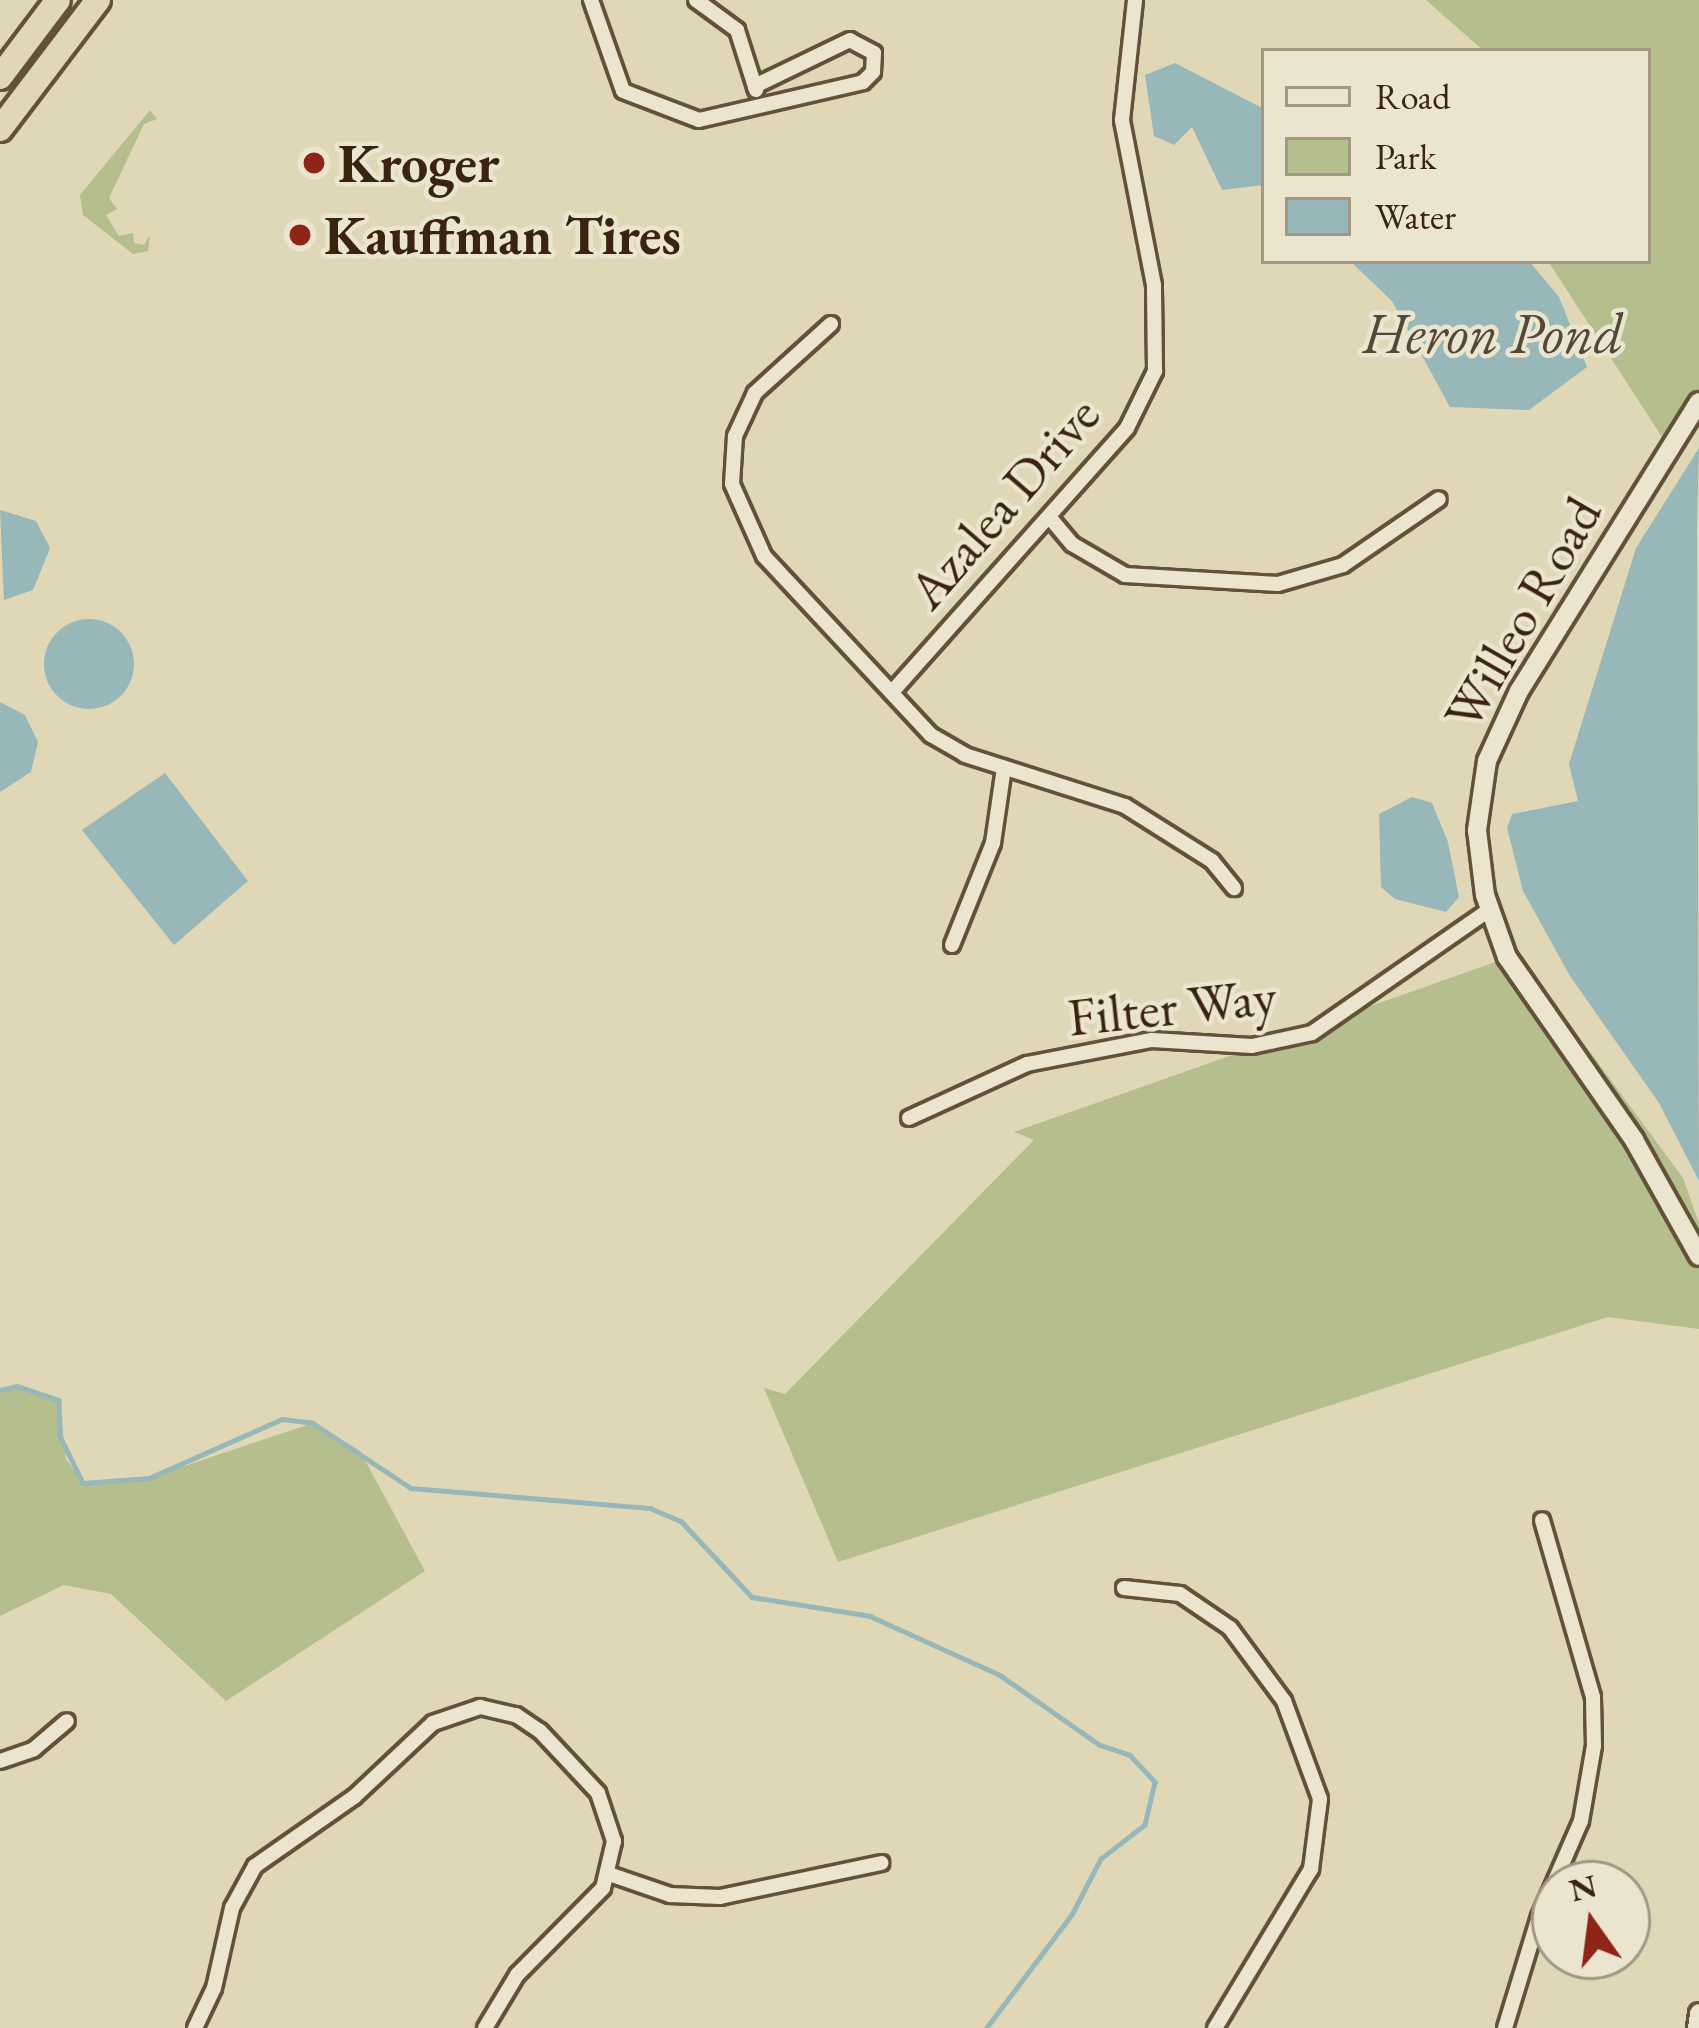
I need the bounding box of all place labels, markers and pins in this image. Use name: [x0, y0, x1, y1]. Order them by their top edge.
place label: Kroger: [338, 131, 499, 195]
marker: Kroger: [301, 150, 327, 176]
place label: Kauffman Tires: [324, 203, 681, 267]
marker: Kauffman Tires: [287, 222, 313, 248]

